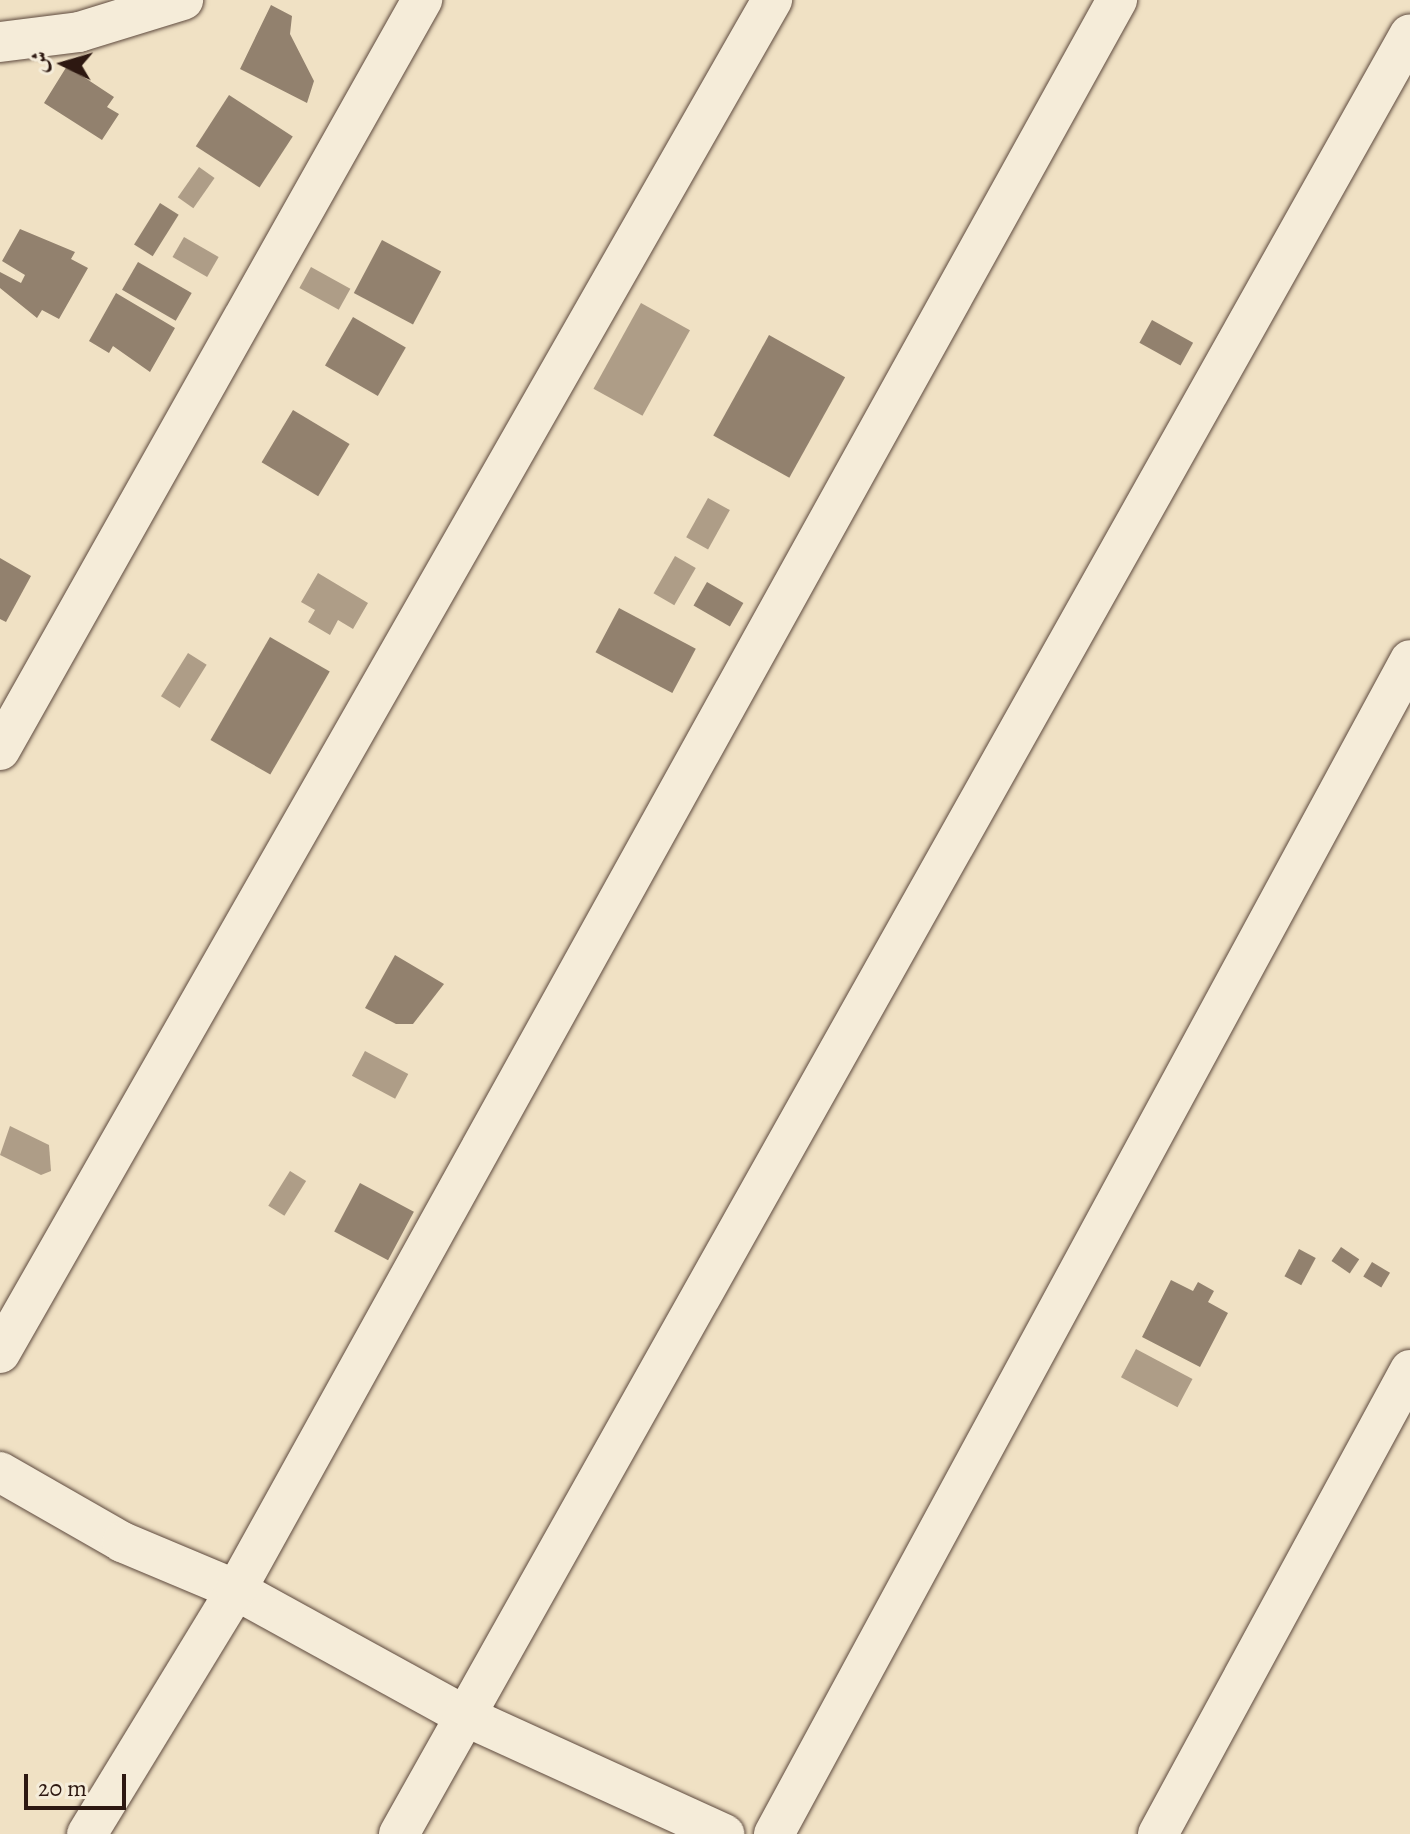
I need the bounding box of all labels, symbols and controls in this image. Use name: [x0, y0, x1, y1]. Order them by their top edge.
north arrow: [24, 24, 104, 104]
text: ش: [24, 50, 56, 74]
scale bar: [28, 1758, 130, 1808]
text: 20 m: [38, 1772, 87, 1804]

